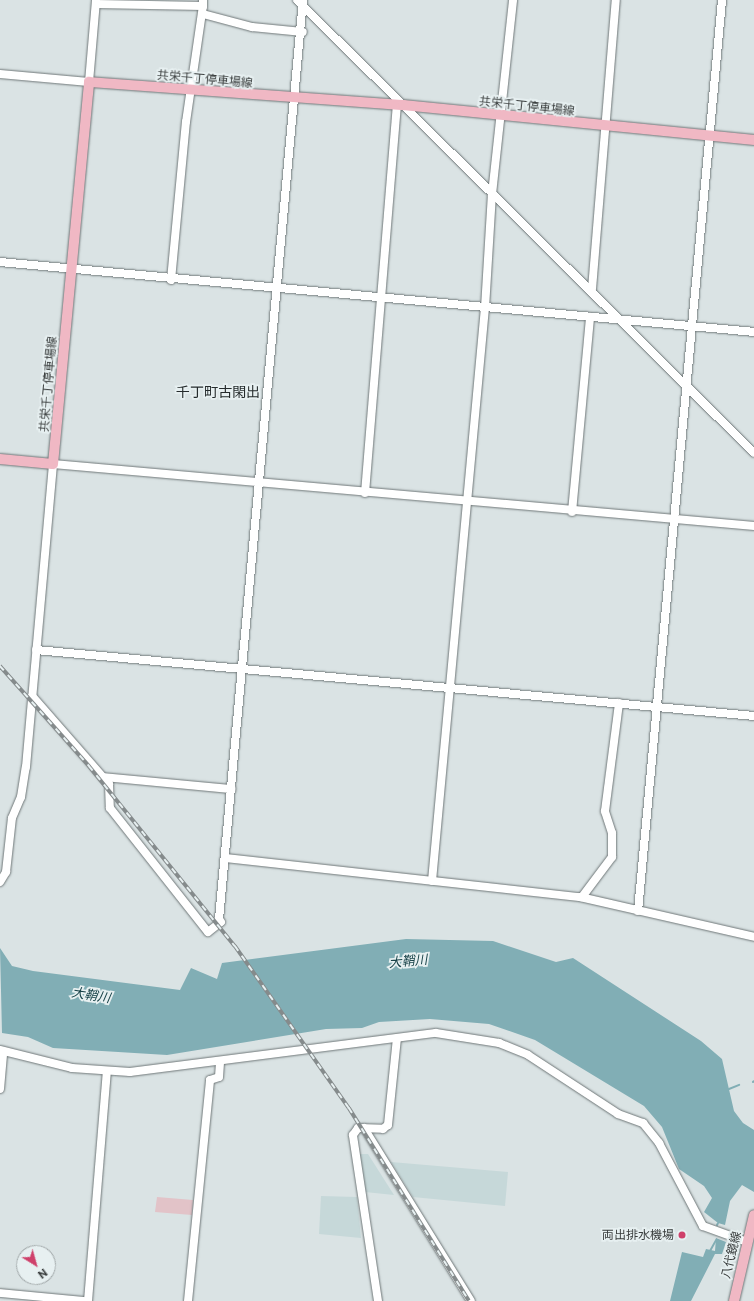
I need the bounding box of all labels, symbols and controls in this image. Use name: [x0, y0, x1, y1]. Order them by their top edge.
street label: 共栄千丁停車場線: [157, 68, 253, 90]
street label: 共栄千丁停車場線: [479, 94, 575, 118]
street label: 共栄千丁停車場線: [37, 336, 59, 432]
district label: 千丁町古閑出: [176, 384, 260, 400]
water label: 大鞘川: [388, 952, 428, 970]
water label: 大鞘川: [71, 984, 111, 1006]
place label: 両出排水機場: [602, 1228, 674, 1242]
marker: 両出排水機場: [677, 1230, 687, 1240]
street label: 八代鏡線: [718, 1230, 744, 1280]
north arrow: [16, 1245, 56, 1285]
text: N: [36, 1267, 50, 1282]

